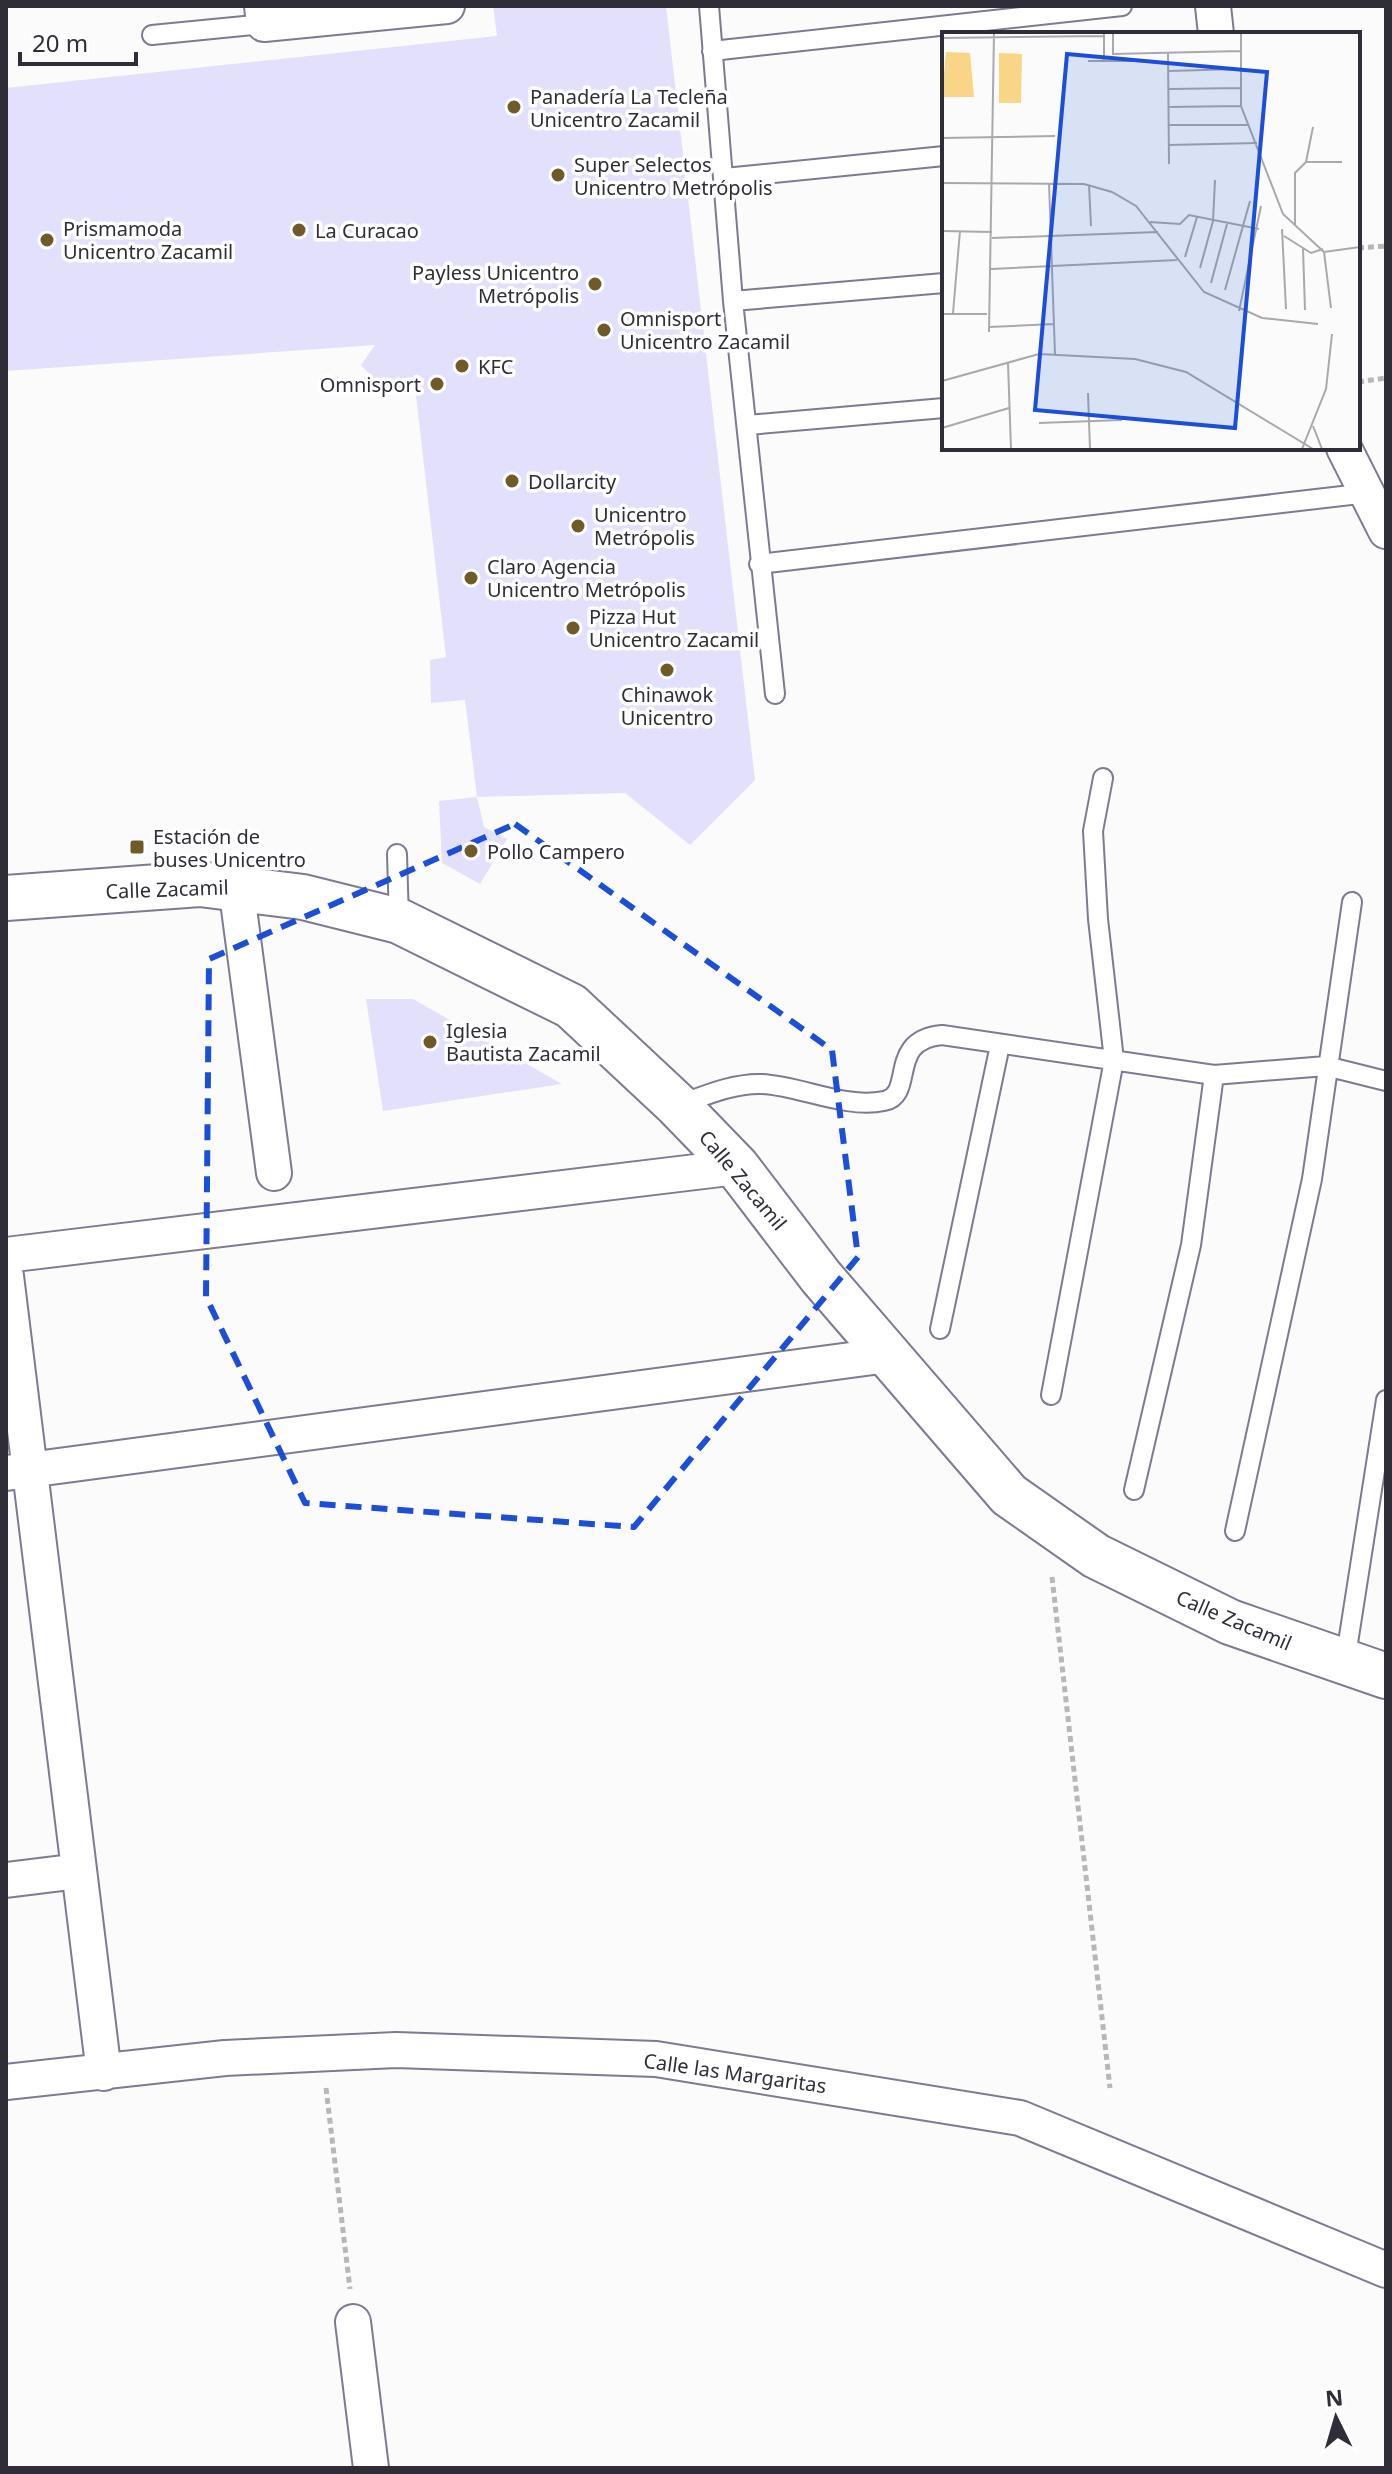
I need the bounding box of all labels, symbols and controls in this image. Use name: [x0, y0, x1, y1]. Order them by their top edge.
scale bar: [20, 16, 136, 66]
text: 20 m: [32, 26, 88, 59]
inset map: [942, 32, 1360, 450]
place label: Panadería La Tecleña Unicentro Zacamil: [530, 83, 728, 133]
marker: Panadería La Tecleña Unicentro Zacamil: [505, 98, 523, 116]
place label: Super Selectos Unicentro Metrópolis: [574, 151, 773, 201]
marker: Super Selectos Unicentro Metrópolis: [549, 166, 567, 184]
place label: Prismamoda Unicentro Zacamil: [63, 215, 233, 265]
place label: La Curacao: [315, 217, 419, 244]
marker: La Curacao: [290, 221, 308, 239]
marker: Prismamoda Unicentro Zacamil: [38, 231, 56, 249]
place label: Payless Unicentro Metrópolis: [412, 259, 579, 309]
marker: Payless Unicentro Metrópolis: [586, 275, 604, 293]
place label: Omnisport Unicentro Zacamil: [620, 305, 790, 355]
marker: Omnisport Unicentro Zacamil: [595, 321, 613, 339]
place label: KFC: [478, 353, 514, 380]
marker: KFC: [453, 357, 471, 375]
place label: Omnisport: [320, 371, 421, 398]
marker: Omnisport: [428, 375, 446, 393]
place label: Dollarcity: [528, 468, 617, 495]
marker: Dollarcity: [503, 472, 521, 490]
place label: Unicentro Metrópolis: [594, 501, 695, 551]
marker: Unicentro Metrópolis: [569, 517, 587, 535]
place label: Claro Agencia Unicentro Metrópolis: [487, 553, 686, 603]
marker: Claro Agencia Unicentro Metrópolis: [462, 569, 480, 587]
place label: Pizza Hut Unicentro Zacamil: [589, 603, 759, 653]
marker: Pizza Hut Unicentro Zacamil: [564, 619, 582, 637]
marker: Chinawok Unicentro: [658, 661, 676, 679]
place label: Chinawok Unicentro: [621, 681, 713, 731]
place label: Estación de buses Unicentro: [153, 823, 306, 873]
marker: Estación de buses Unicentro: [128, 838, 146, 856]
place label: Pollo Campero: [487, 838, 625, 865]
marker: Pollo Campero: [462, 842, 480, 860]
street label: Calle Zacamil: [105, 873, 229, 905]
place label: Iglesia Bautista Zacamil: [446, 1017, 601, 1067]
marker: Iglesia Bautista Zacamil: [421, 1033, 439, 1051]
street label: Calle Zacamil: [693, 1124, 793, 1236]
street label: Calle Zacamil: [1172, 1584, 1296, 1656]
street label: Calle las Margaritas: [642, 2047, 828, 2099]
north arrow: [1296, 2378, 1376, 2458]
text: N: [1324, 2381, 1344, 2413]

